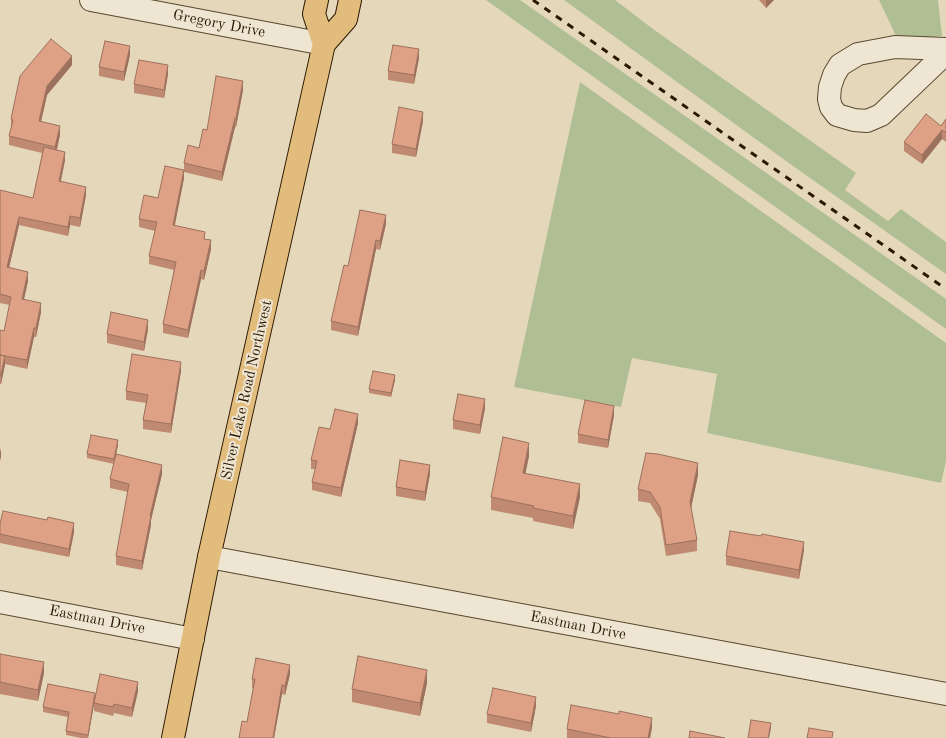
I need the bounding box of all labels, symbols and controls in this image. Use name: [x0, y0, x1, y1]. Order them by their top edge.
street label: Gregory Drive: [171, 6, 267, 42]
street label: Silver Lake Road Northwest: [218, 298, 276, 482]
street label: Eastman Drive: [48, 602, 146, 638]
street label: Eastman Drive: [529, 608, 627, 644]

